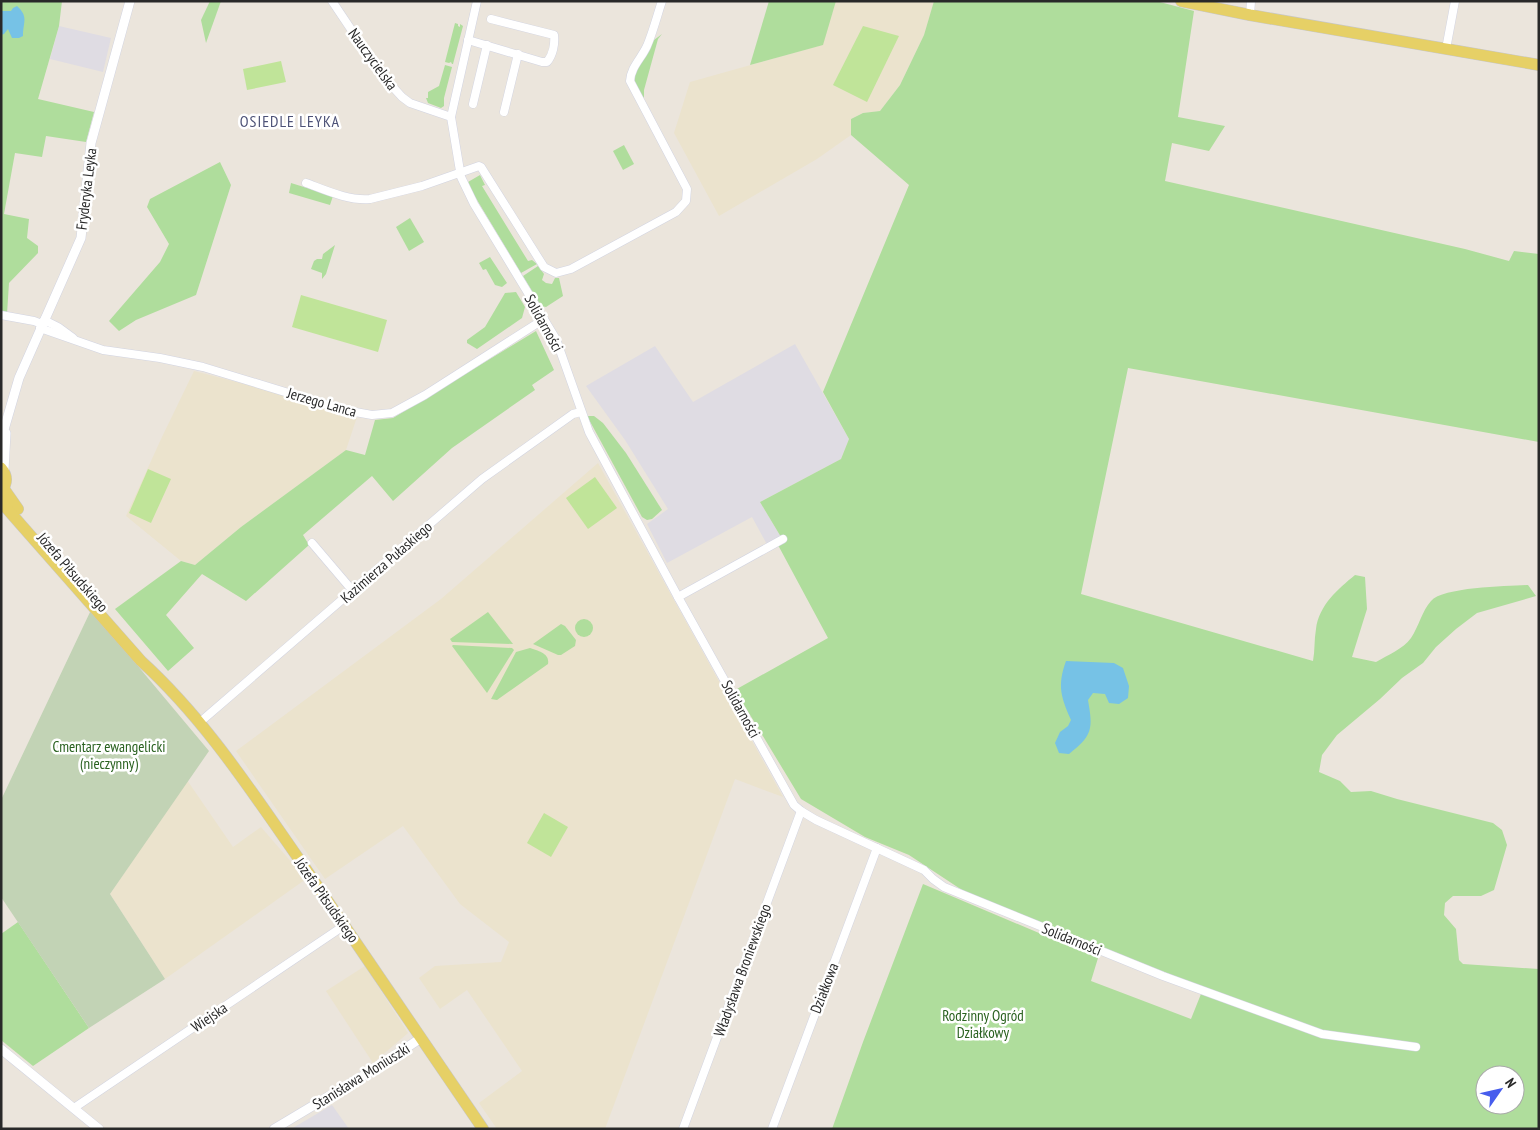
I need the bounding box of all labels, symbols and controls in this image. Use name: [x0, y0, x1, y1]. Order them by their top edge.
street label: Nauczycielska: [344, 24, 402, 94]
district label: OSIEDLE LEYKA: [240, 111, 340, 131]
street label: Fryderyka Leyka: [72, 147, 100, 231]
street label: Solidarności: [520, 291, 568, 355]
street label: Jerzego Lanca: [284, 383, 359, 421]
street label: Kazimierza Pułaskiego: [336, 517, 436, 607]
street label: Józefa Piłsudskiego: [33, 528, 113, 616]
street label: Solidarności: [717, 677, 765, 741]
park label: Cmentarz ewangelicki (nieczynny): [52, 737, 166, 773]
street label: Józefa Piłsudskiego: [290, 853, 363, 946]
street label: Władysława Broniewskiego: [709, 901, 775, 1039]
street label: Solidarności: [1039, 918, 1105, 960]
street label: Działkowa: [806, 960, 842, 1016]
street label: Wiejska: [187, 998, 231, 1036]
park label: Rodzinny Ogród Działkowy: [942, 1006, 1024, 1042]
street label: Stanisława Moniuszki: [309, 1039, 413, 1113]
north arrow: [1475, 1065, 1525, 1115]
text: N: [1501, 1075, 1520, 1091]

